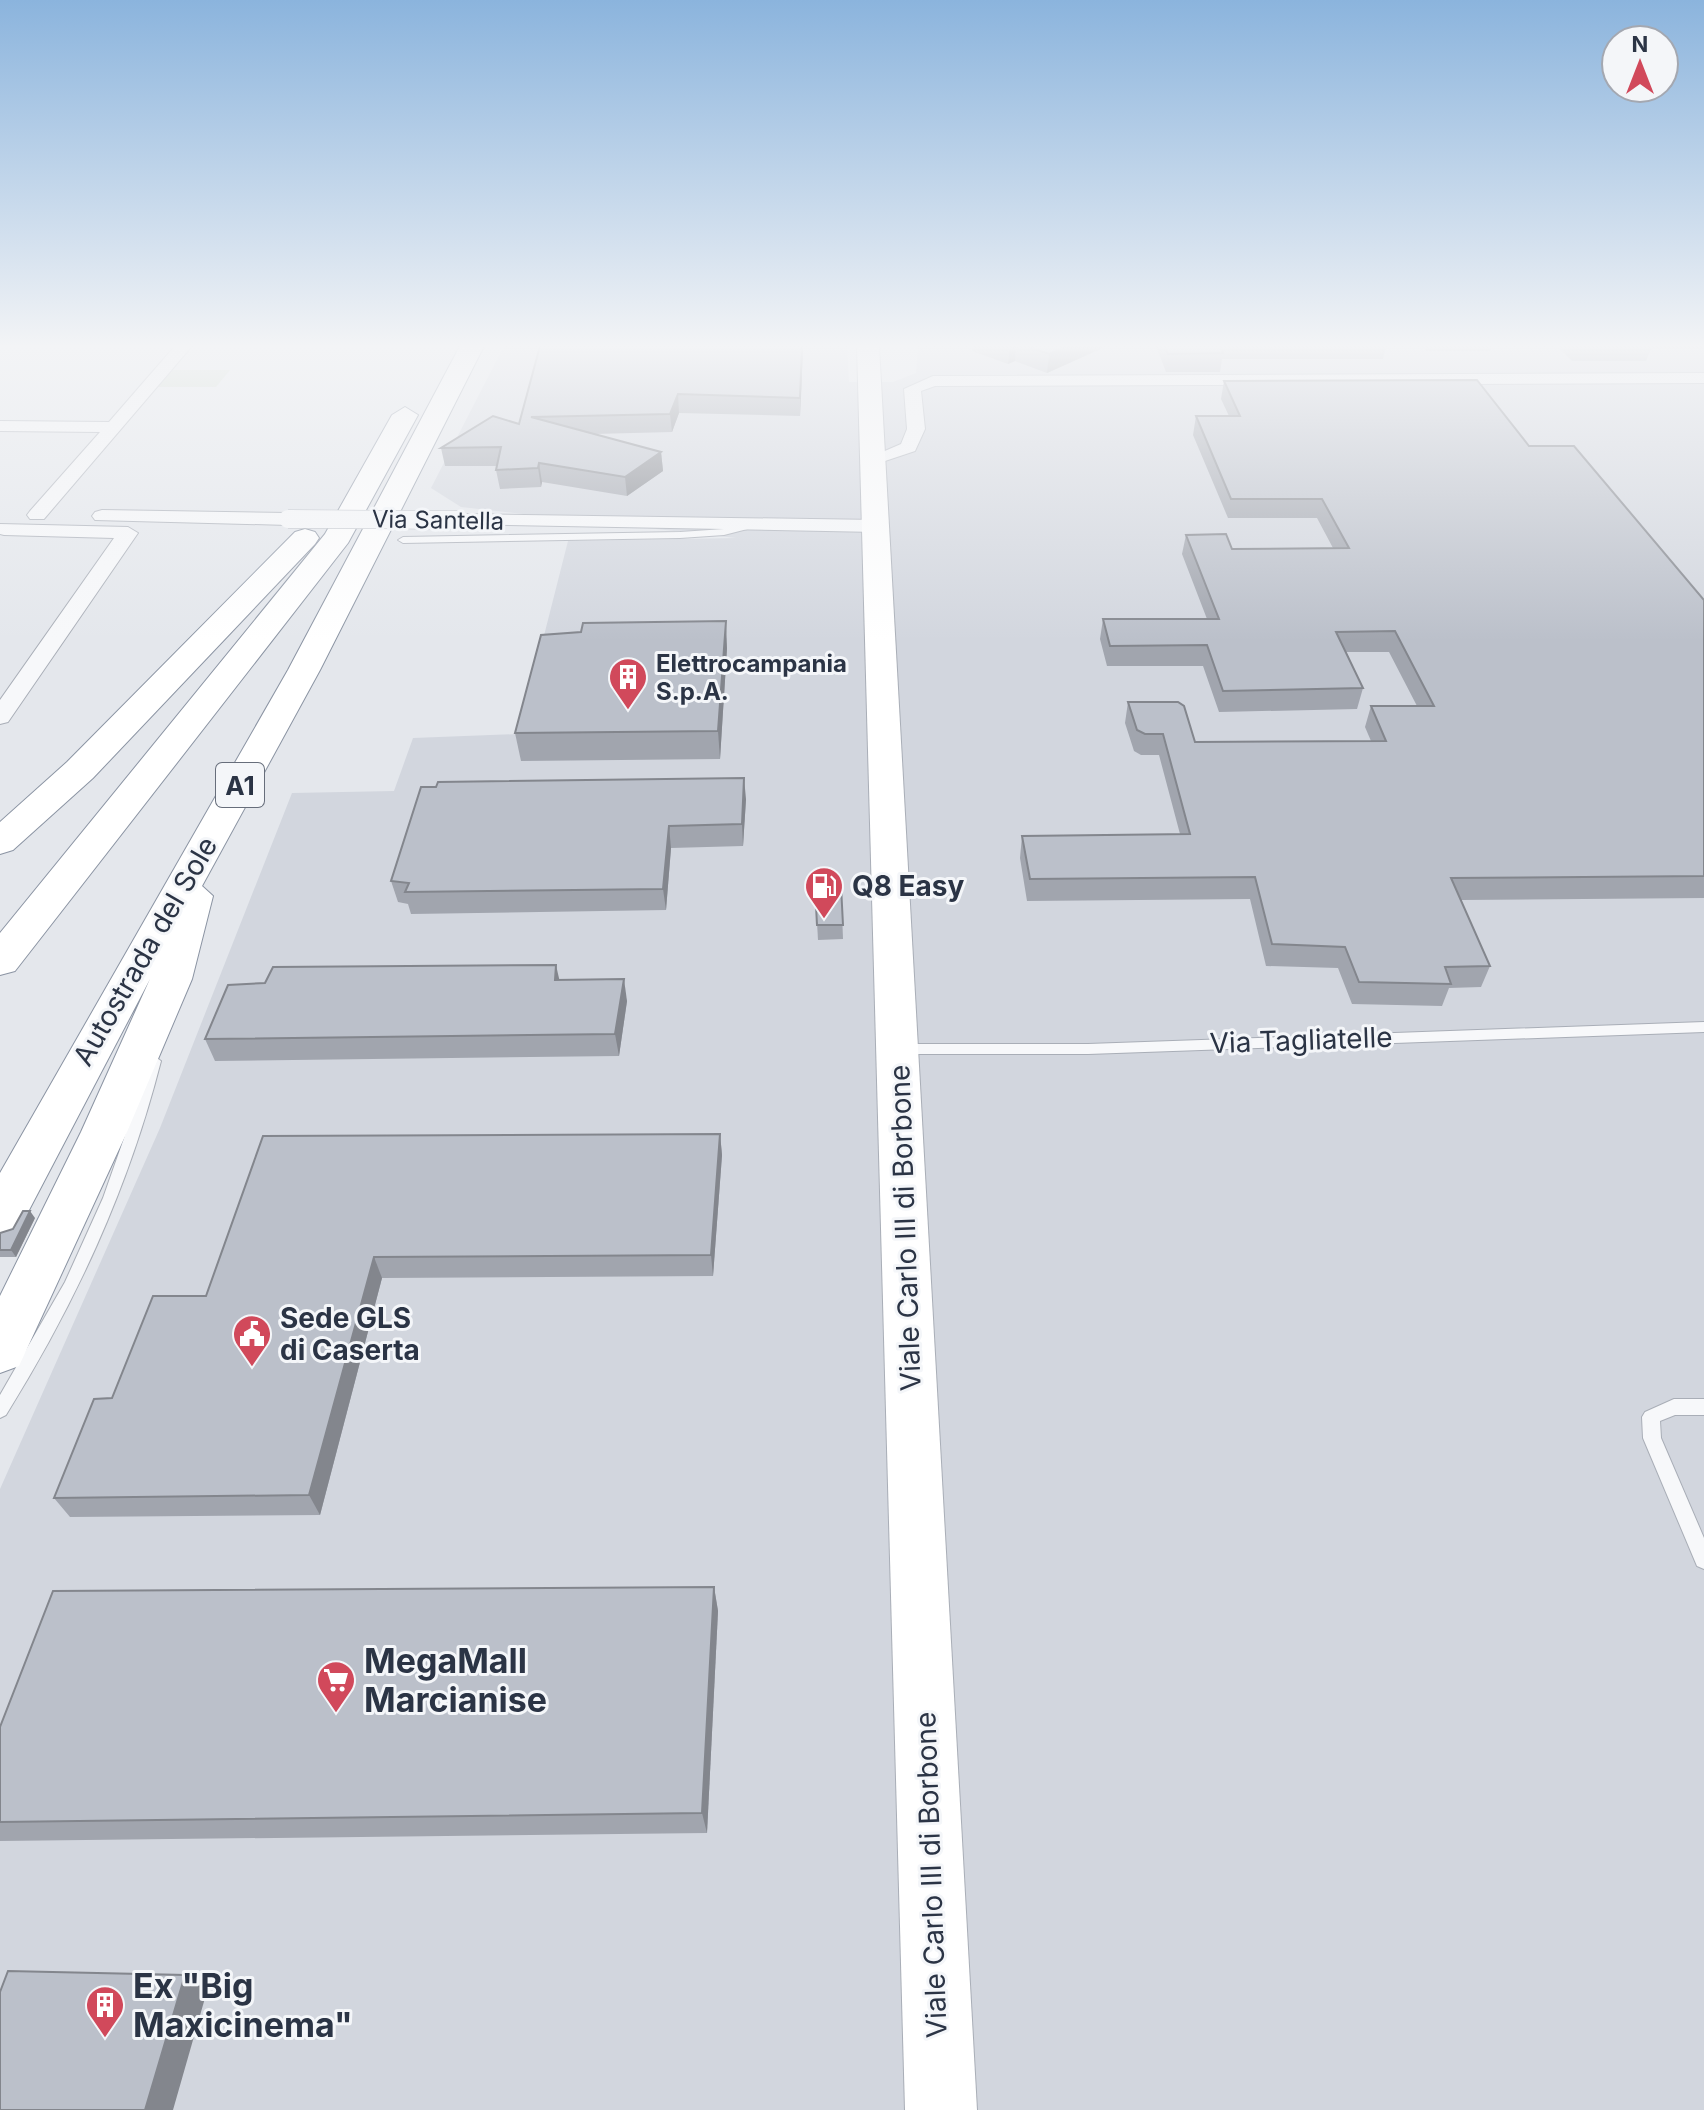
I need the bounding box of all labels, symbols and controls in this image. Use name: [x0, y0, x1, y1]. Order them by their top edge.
north arrow: [1600, 24, 1680, 104]
text: N: [1632, 31, 1648, 57]
street label: Via Santella: [372, 504, 504, 536]
place label: Elettrocampania S.p.A.: [656, 649, 847, 706]
building icon: Elettrocampania S.p.A.: [607, 656, 649, 711]
road number: A1: [216, 763, 264, 807]
street label: Autostrada del Sole: [66, 831, 224, 1071]
fuel station icon: Q8 Easy: [803, 865, 845, 920]
place label: Q8 Easy: [852, 869, 965, 903]
street label: Via Tagliatelle: [1209, 1020, 1393, 1060]
street label: Viale Carlo III di Borbone: [882, 1064, 928, 1392]
place label: Sede GLS di Caserta: [280, 1301, 420, 1367]
public building icon: Sede GLS di Caserta: [231, 1313, 273, 1368]
place label: MegaMall Marcianise: [364, 1640, 547, 1720]
supermarket icon: MegaMall Marcianise: [315, 1659, 357, 1714]
street label: Viale Carlo III di Borbone: [908, 1711, 954, 2039]
place label: Ex "Big Maxicinema": [133, 1965, 353, 2045]
building icon: Ex "Big Maxicinema": [84, 1984, 126, 2039]

